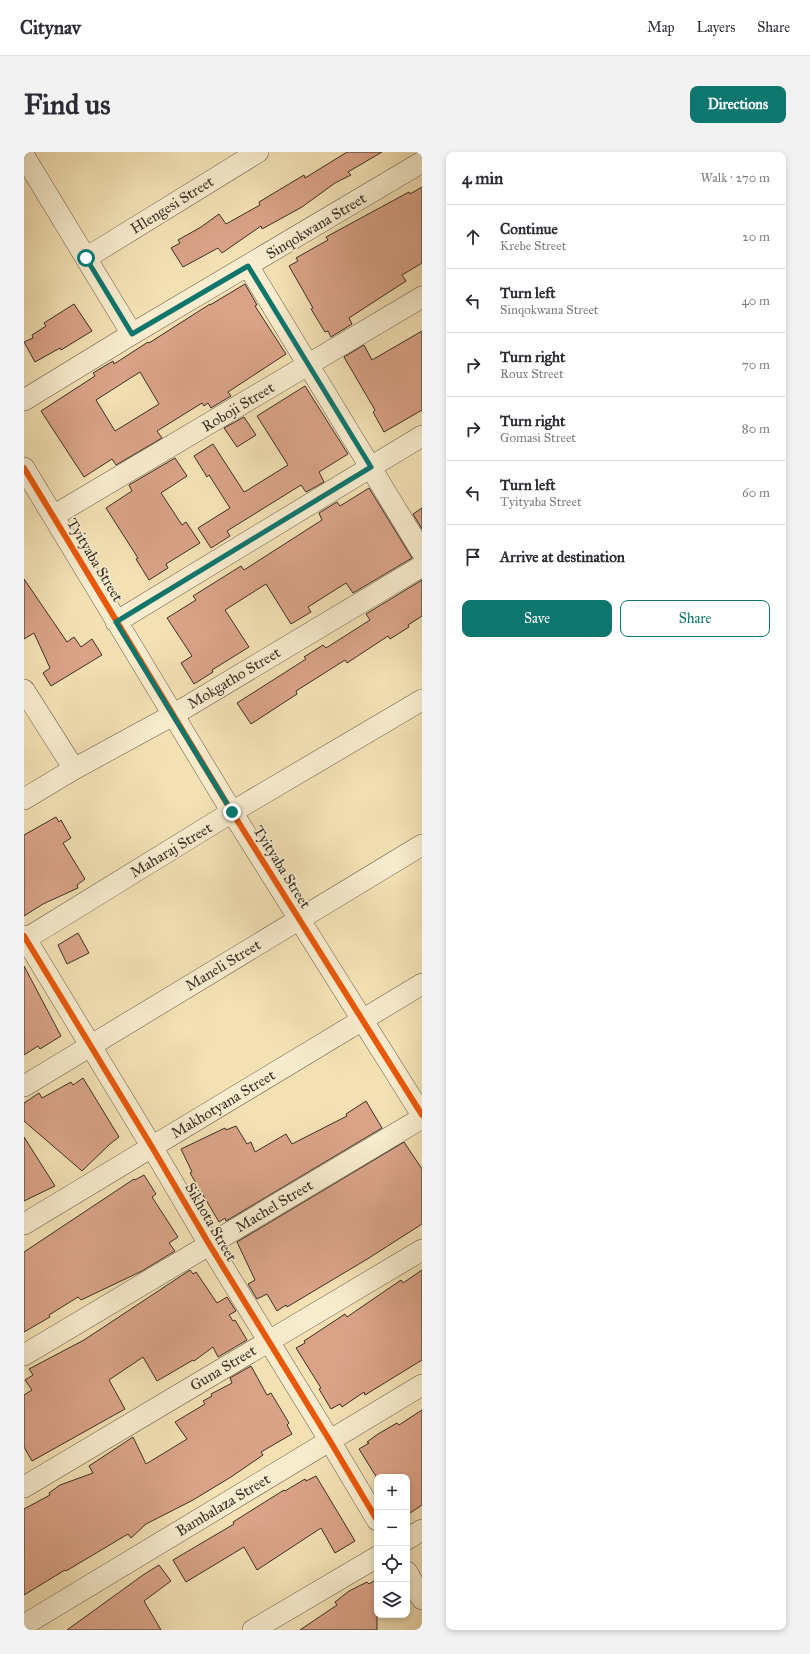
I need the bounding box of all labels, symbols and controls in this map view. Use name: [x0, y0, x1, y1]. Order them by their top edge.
text: Citynav: [20, 16, 81, 39]
text: Map: [647, 19, 675, 36]
text: Layers: [697, 19, 735, 36]
text: Share: [757, 19, 790, 36]
button: Directions: [690, 86, 786, 123]
text: Find us: [24, 87, 110, 122]
text: 4 min: [462, 168, 503, 189]
text: Walk · 270 m: [701, 170, 770, 186]
street label: Hlengesi Street: [127, 172, 217, 238]
street label: Sinqokwana Street: [263, 189, 370, 264]
text: Continue: [500, 220, 558, 238]
icon: ahead: [462, 226, 484, 248]
text: 20 m: [742, 229, 770, 245]
text: Krebe Street: [500, 238, 566, 254]
route start: [77, 249, 95, 267]
text: Turn left: [500, 284, 556, 302]
icon: left: [462, 290, 484, 312]
text: 40 m: [741, 293, 770, 309]
text: Sinqokwana Street: [500, 302, 598, 318]
text: Turn right: [500, 348, 565, 366]
icon: right: [462, 354, 484, 376]
text: 70 m: [742, 357, 770, 373]
text: Roux Street: [500, 366, 564, 382]
street label: Roboji Street: [199, 378, 278, 436]
text: Turn right: [500, 412, 565, 430]
icon: right: [462, 418, 484, 440]
text: 80 m: [742, 421, 770, 437]
text: Gomasi Street: [500, 430, 576, 446]
text: Turn left: [500, 476, 556, 494]
icon: left: [462, 482, 484, 504]
text: 60 m: [742, 485, 770, 501]
text: Tyityaba Street: [500, 494, 582, 510]
street label: Tyityaba Street: [63, 515, 127, 606]
icon: arrive: [462, 546, 484, 568]
text: Arrive at destination: [500, 548, 625, 566]
button: Save: [462, 600, 612, 637]
button: Share: [620, 600, 770, 637]
street label: Mokgatho Street: [184, 643, 284, 713]
route end: [223, 803, 241, 821]
street label: Maharaj Street: [127, 818, 216, 882]
street label: Tyityaba Street: [249, 822, 315, 912]
street label: Maneli Street: [182, 935, 265, 995]
street label: Makhotyana Street: [168, 1065, 279, 1142]
street label: Machel Street: [232, 1175, 317, 1236]
street label: Sikhota Street: [181, 1179, 241, 1265]
street label: Guna Street: [187, 1341, 260, 1395]
street label: Bambalaza Street: [173, 1469, 274, 1540]
map controls: [374, 1474, 410, 1618]
button: +: [374, 1474, 410, 1510]
button: −: [374, 1510, 410, 1546]
button: locate: [374, 1546, 410, 1582]
button: layers: [374, 1582, 410, 1618]

